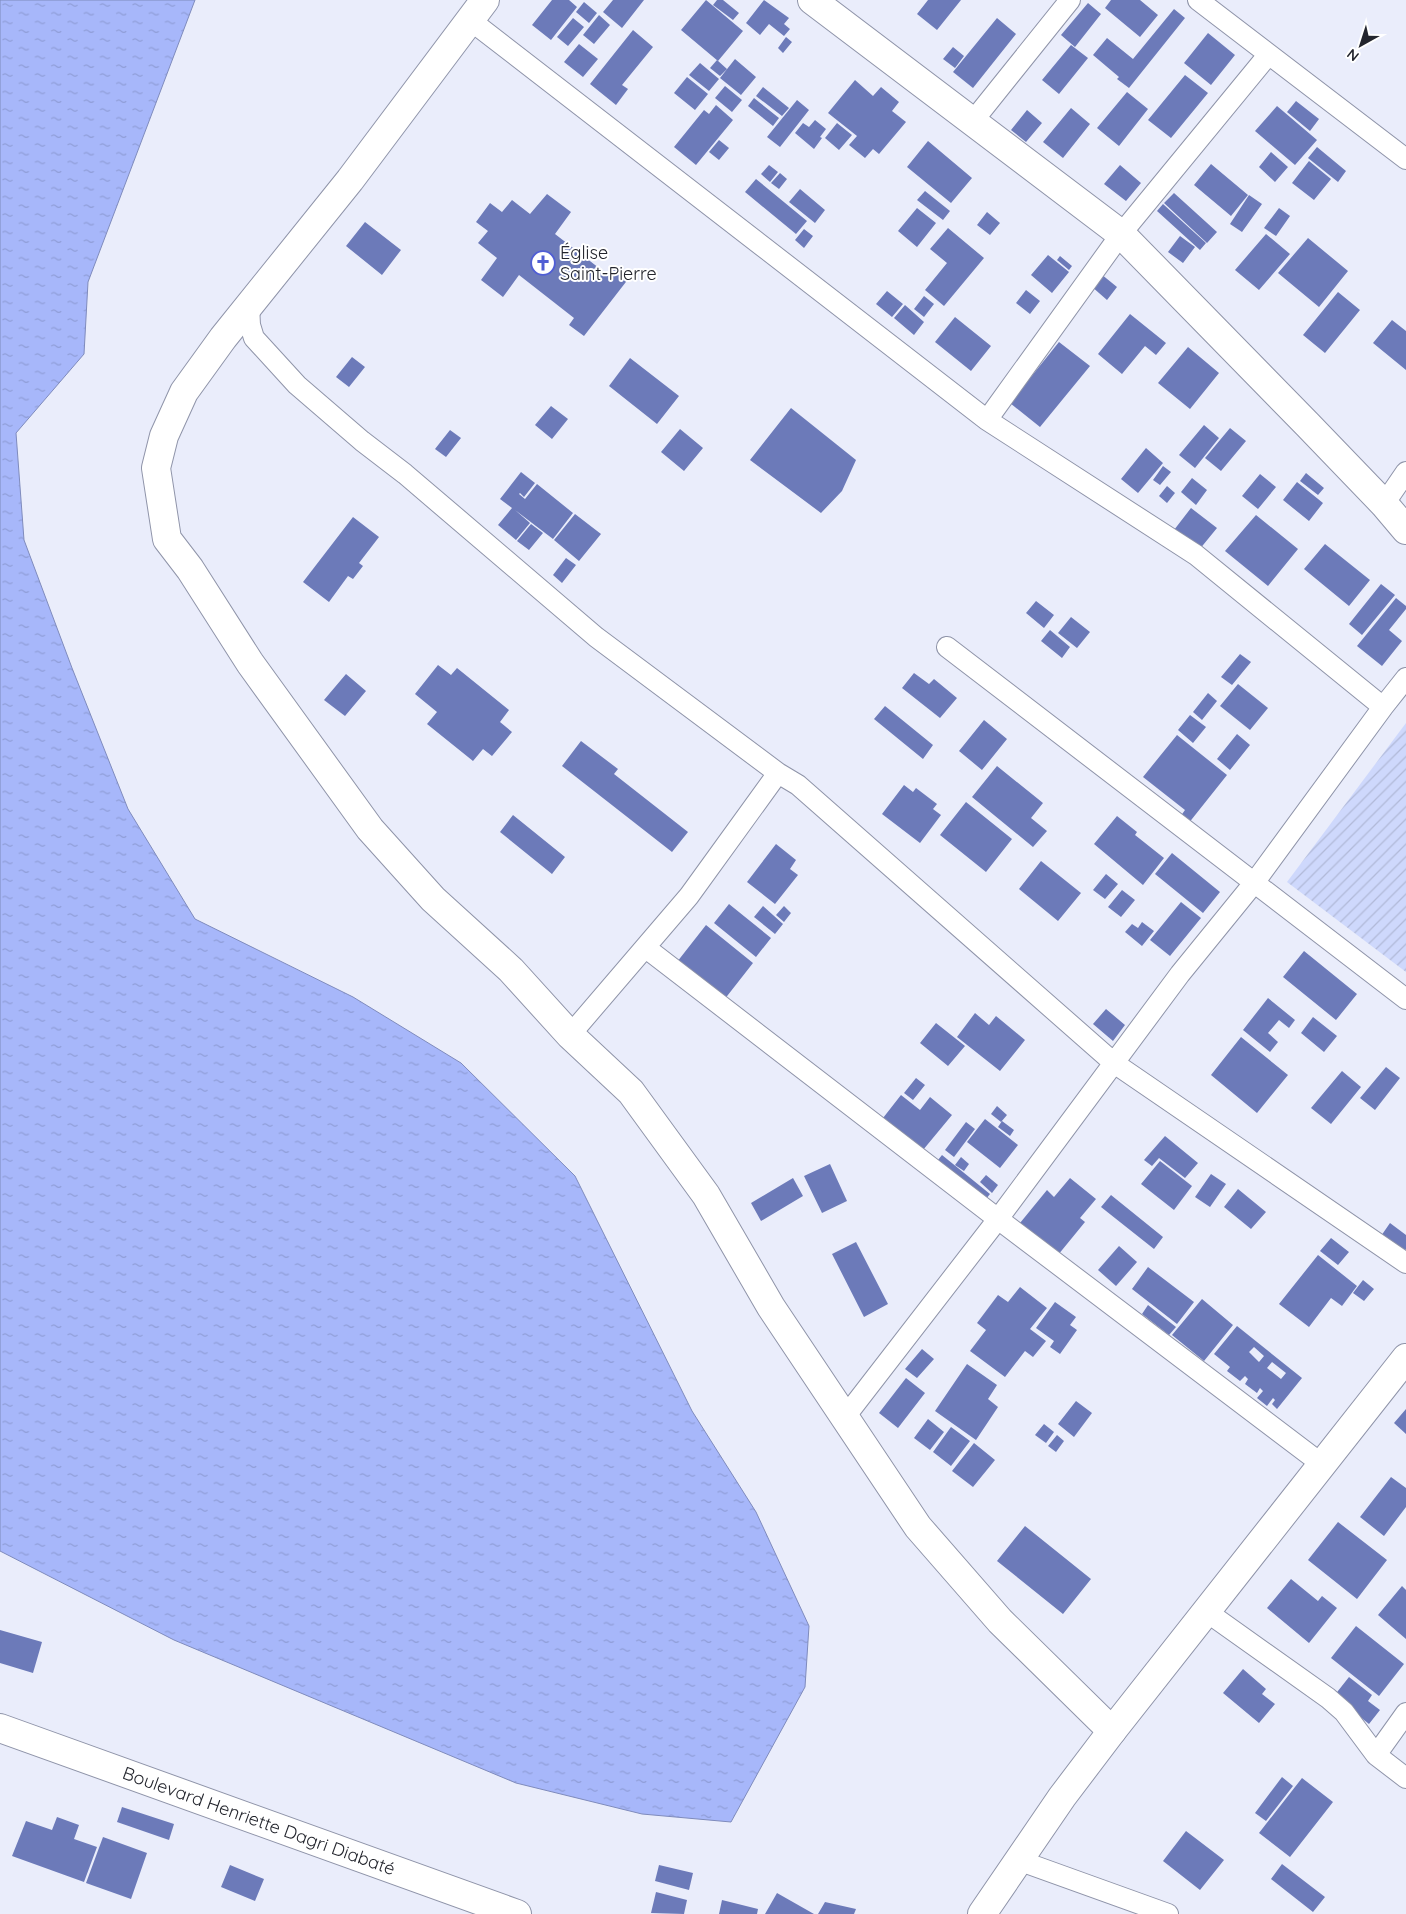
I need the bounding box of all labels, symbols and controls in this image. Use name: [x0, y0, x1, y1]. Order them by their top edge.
north arrow: [1336, 20, 1386, 70]
text: N: [1343, 45, 1362, 65]
place label: Église Saint-Pierre: [560, 241, 657, 285]
church icon: Église Saint-Pierre: [530, 250, 556, 276]
street label: Boulevard Henriette Dagri Diabaté: [120, 1761, 398, 1880]

